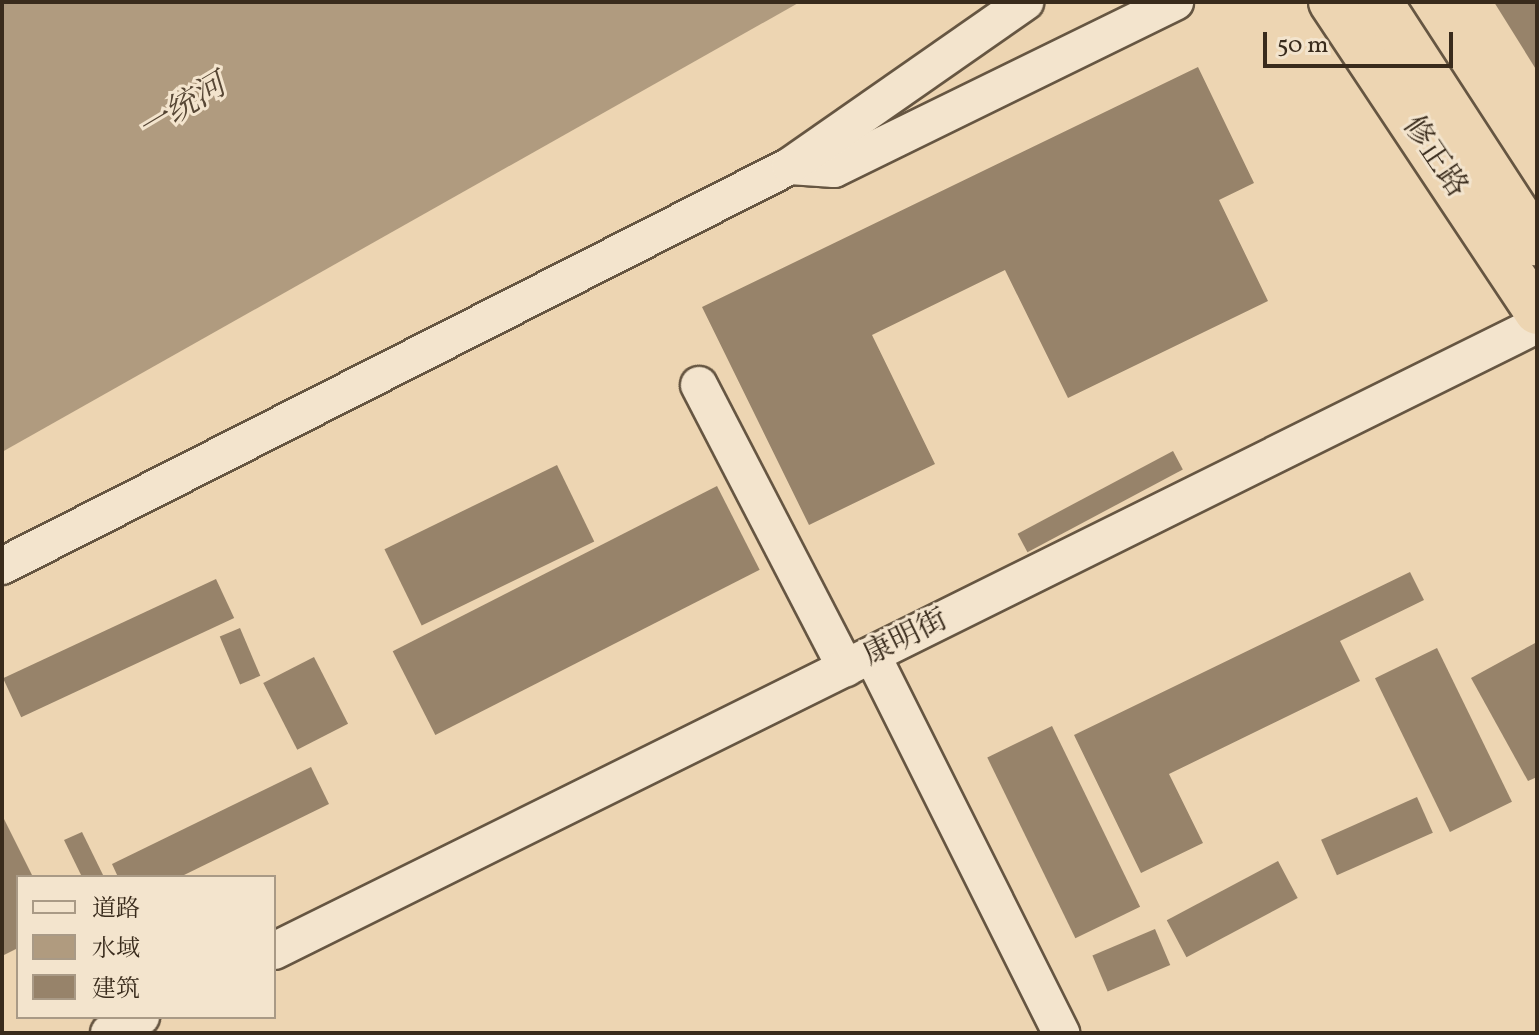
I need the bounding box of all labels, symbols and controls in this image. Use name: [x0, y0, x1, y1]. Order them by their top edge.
scale bar: [1267, 16, 1457, 66]
text: 50 m: [1277, 29, 1329, 63]
water label: 一统河: [132, 68, 234, 150]
street label: 修正路: [1394, 110, 1474, 204]
street label: 康明街: [858, 602, 954, 674]
legend: [16, 875, 276, 1019]
text: 道路: [92, 893, 140, 927]
text: 水域: [92, 933, 140, 967]
text: 建筑: [92, 973, 140, 1007]

